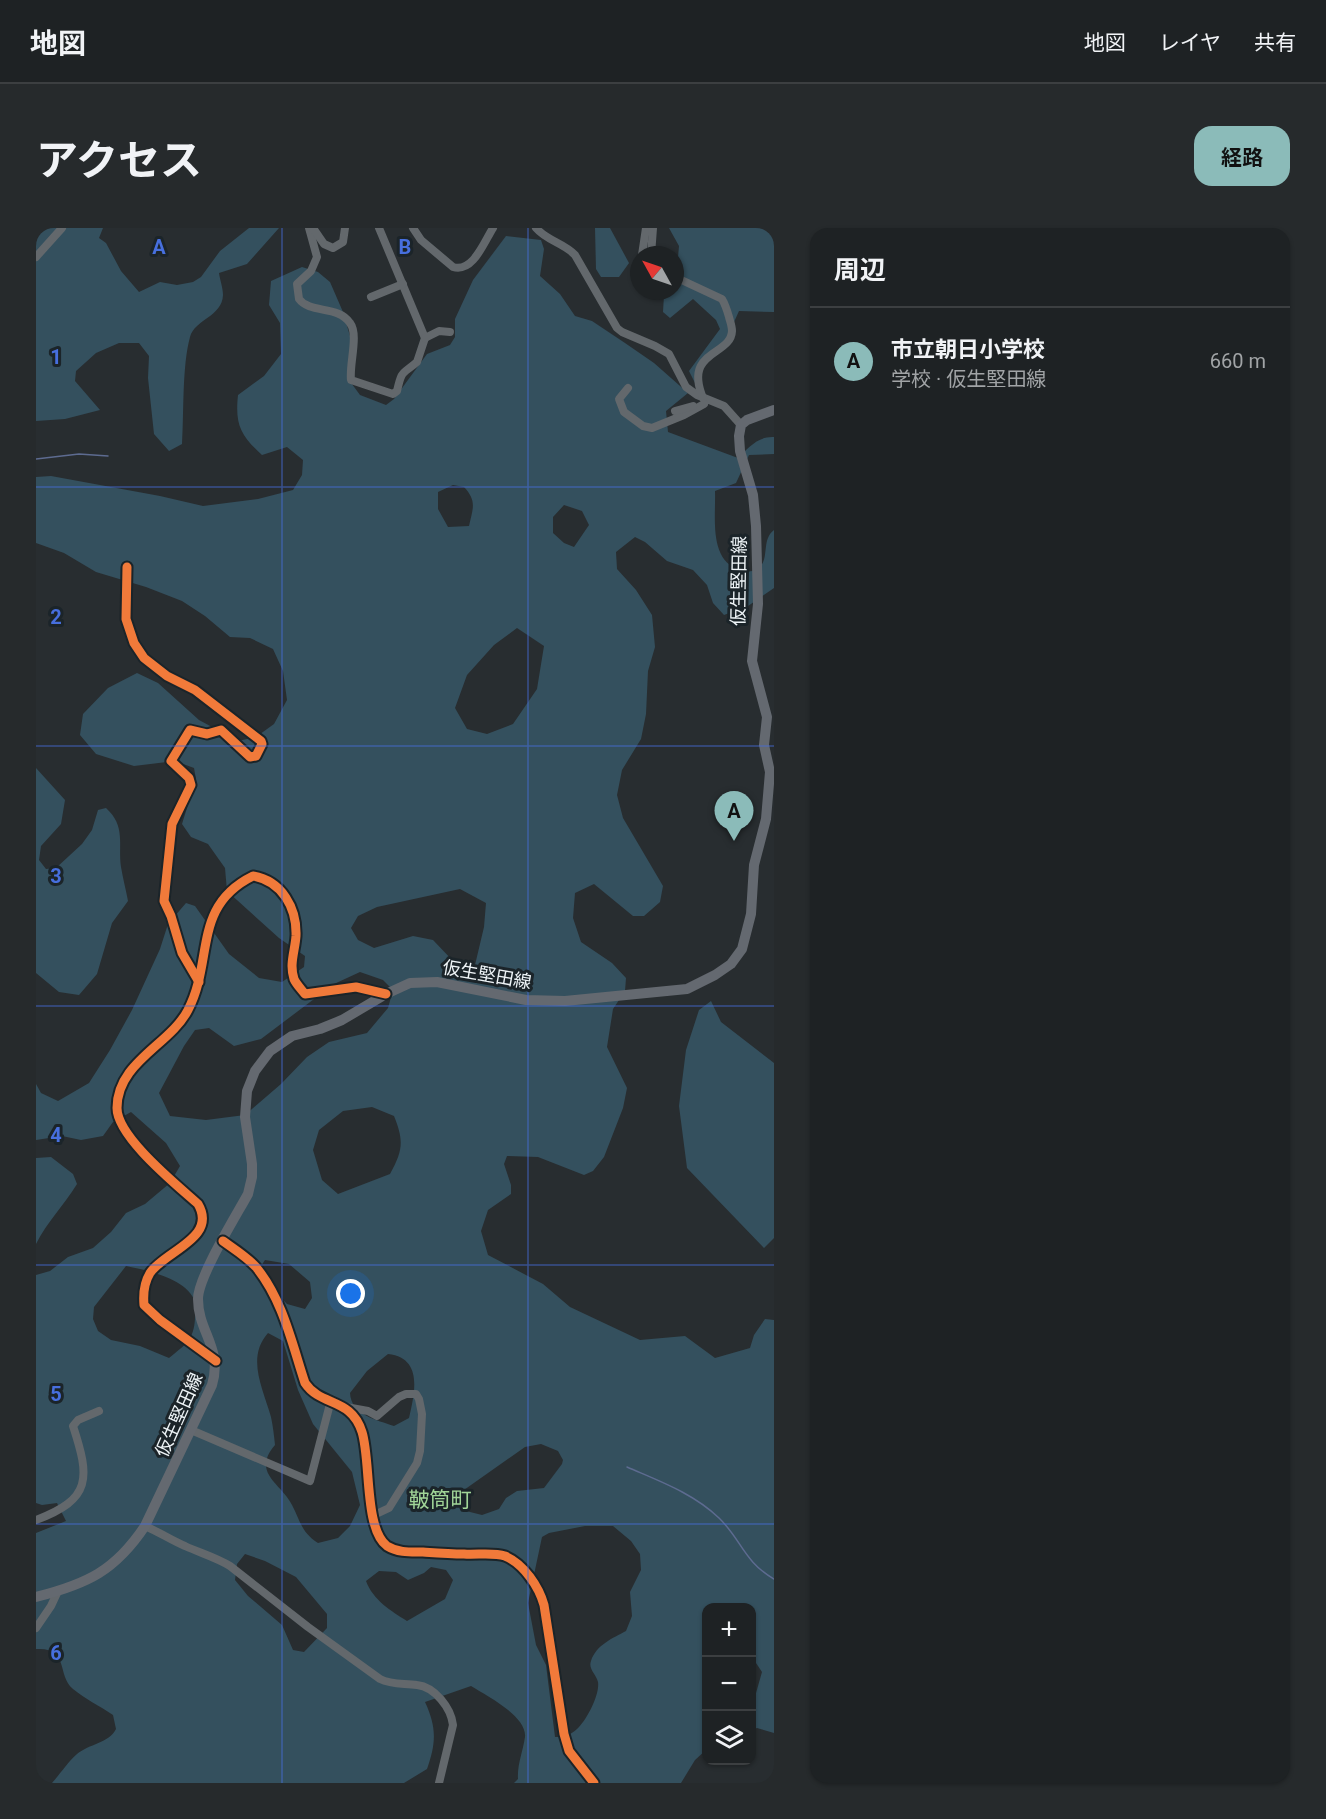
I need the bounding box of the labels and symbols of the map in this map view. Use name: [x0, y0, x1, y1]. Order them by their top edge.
text: A: [152, 235, 166, 259]
text: B: [399, 235, 411, 259]
north arrow: [630, 246, 684, 300]
text: 1: [50, 345, 62, 369]
street label: 仮生堅田線: [727, 536, 750, 626]
text: 2: [50, 605, 62, 629]
pin: A: [714, 792, 754, 841]
text: 3: [50, 864, 62, 888]
street label: 仮生堅田線: [441, 956, 533, 993]
text: 4: [50, 1123, 62, 1147]
your location: [336, 1279, 365, 1308]
street label: 仮生堅田線: [151, 1369, 206, 1460]
text: 5: [50, 1382, 62, 1406]
district label: 鞁筒町: [409, 1488, 472, 1512]
text: 6: [50, 1641, 62, 1665]

